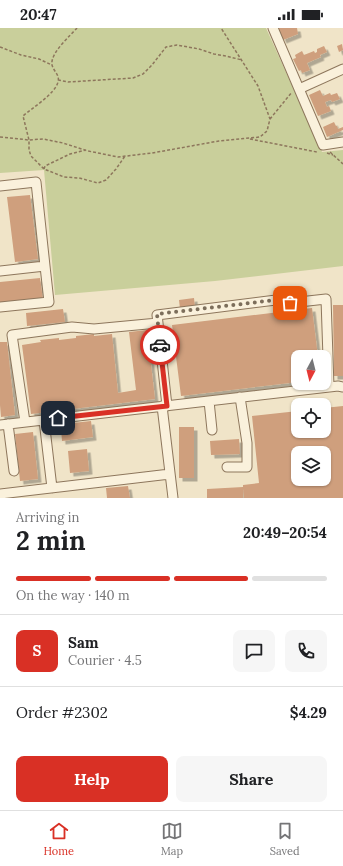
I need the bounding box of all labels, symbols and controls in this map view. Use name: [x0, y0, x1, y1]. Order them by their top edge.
text: 20:47: [20, 5, 57, 24]
pin: [273, 286, 307, 320]
icon: bag: [279, 292, 301, 314]
courier: [140, 325, 180, 365]
icon: car: [149, 334, 171, 356]
north arrow: [291, 350, 331, 390]
map controls: [291, 350, 331, 486]
button: locate: [291, 398, 331, 438]
pin: [41, 401, 75, 435]
icon: home: [47, 407, 69, 429]
button: layers: [291, 446, 331, 486]
text: Arriving in: [16, 509, 79, 526]
text: 20:49–20:54: [243, 523, 327, 542]
text: 2 min: [16, 524, 86, 557]
text: On the way · 140 m: [16, 587, 130, 604]
button: chat: [233, 630, 275, 672]
button: phone: [285, 630, 327, 672]
text: Sam: [68, 633, 99, 652]
text: S: [33, 641, 41, 660]
text: Courier · 4.5: [68, 652, 142, 669]
text: Order #2302: [16, 703, 108, 722]
text: $4.29: [290, 703, 327, 722]
button: Help: [16, 756, 168, 802]
button: Share: [176, 756, 327, 802]
tab: Home: [43, 820, 74, 858]
tab: Map: [161, 820, 183, 858]
tab: Saved: [270, 820, 300, 858]

